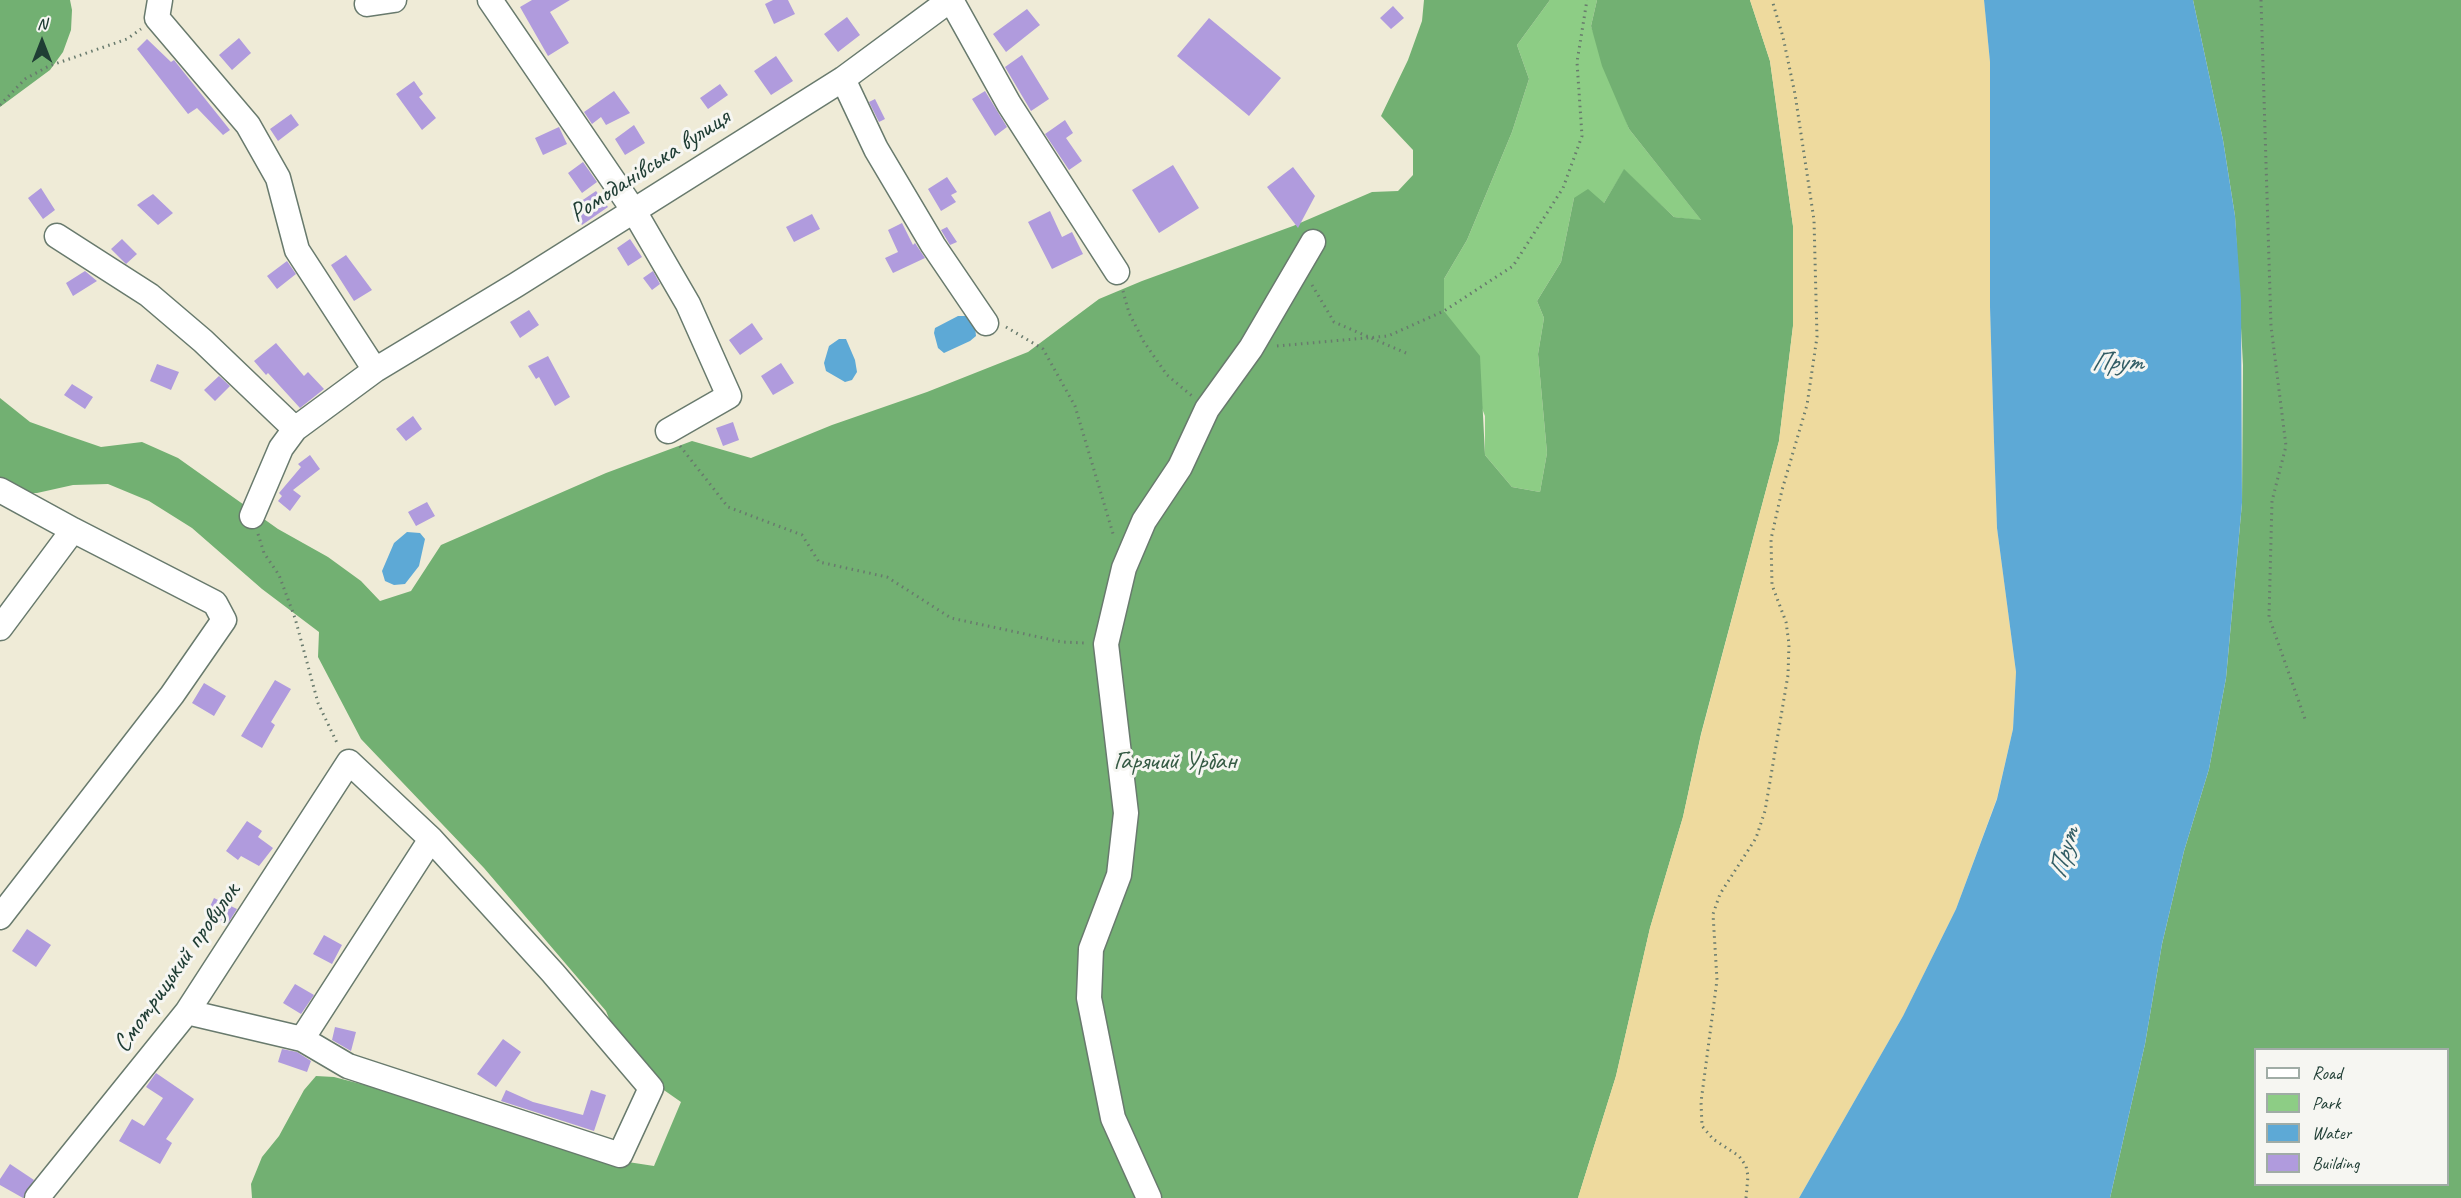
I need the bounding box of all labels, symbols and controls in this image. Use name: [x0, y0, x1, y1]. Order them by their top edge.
north arrow: [12, 12, 72, 72]
text: N: [37, 14, 47, 34]
street label: Ромоданівська вулиця: [564, 102, 736, 230]
water label: Прут: [2091, 347, 2143, 379]
park label: Гарячий Урбан: [1114, 746, 1236, 778]
water label: Прут: [2042, 824, 2088, 882]
street label: Смотрицький провулок: [107, 877, 247, 1059]
legend: [2254, 1048, 2449, 1186]
text: Road: [2312, 1062, 2342, 1084]
text: Park: [2312, 1092, 2341, 1114]
text: Water: [2312, 1122, 2351, 1144]
text: Building: [2312, 1152, 2359, 1174]

